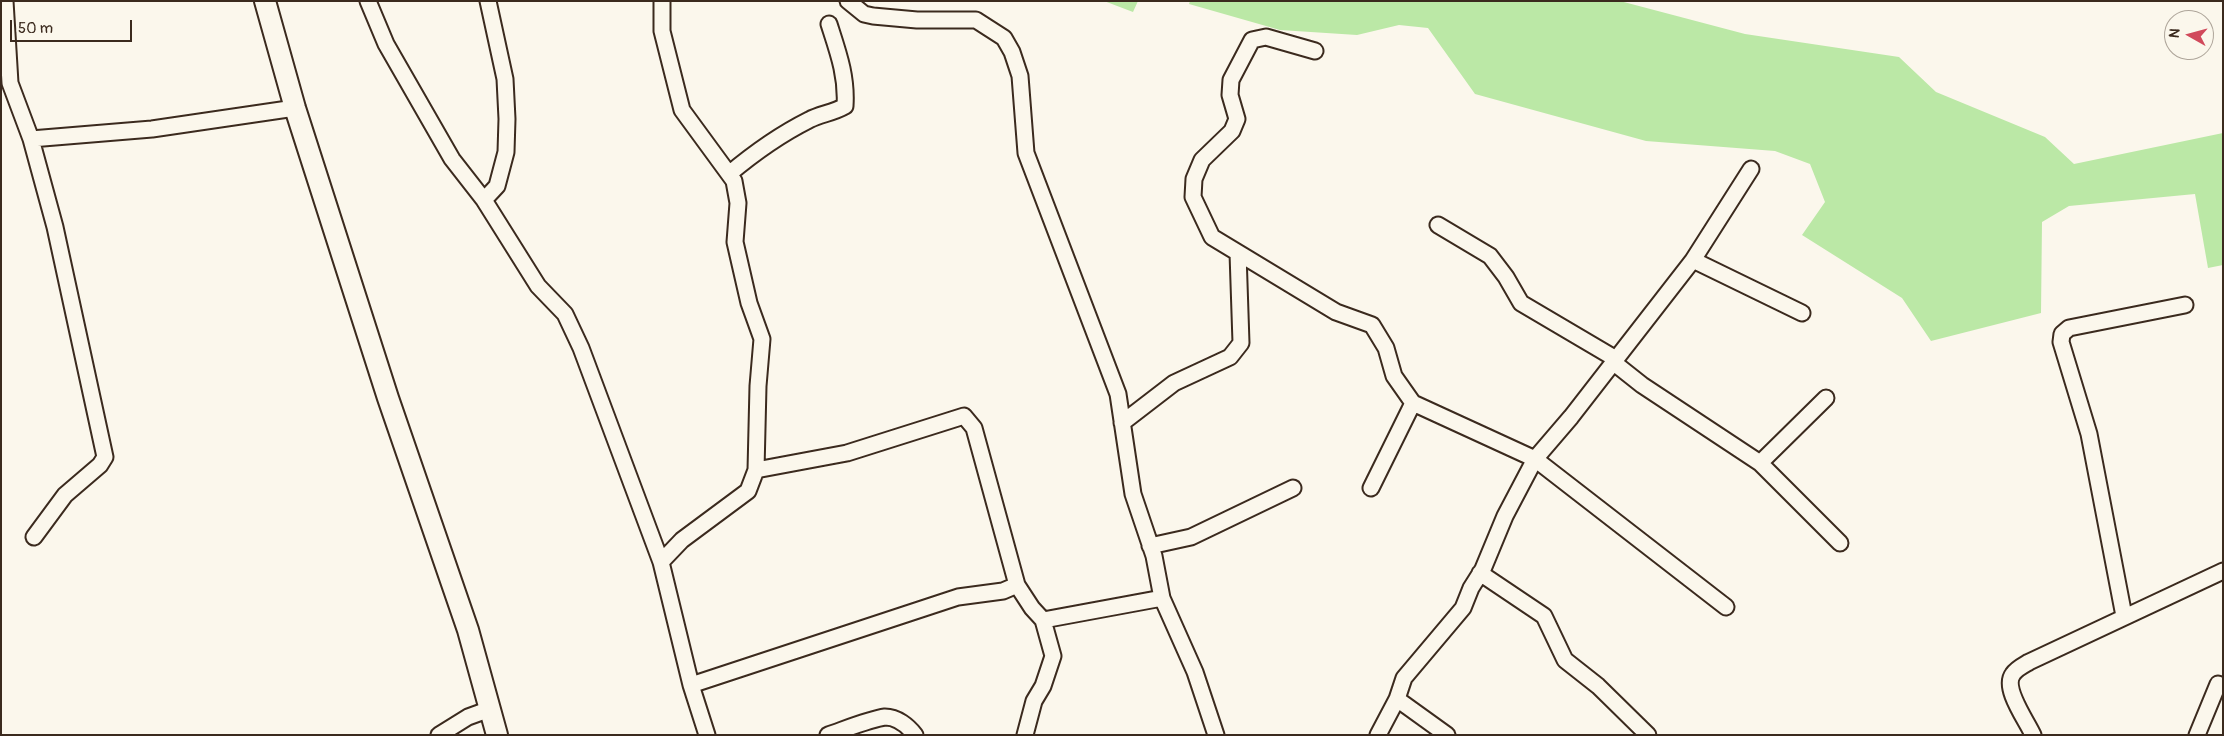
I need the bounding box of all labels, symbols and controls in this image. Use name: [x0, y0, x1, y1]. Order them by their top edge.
scale bar: [12, 10, 135, 42]
north arrow: [2164, 10, 2214, 60]
text: 50 m: [18, 19, 53, 38]
text: N: [2166, 27, 2184, 39]

